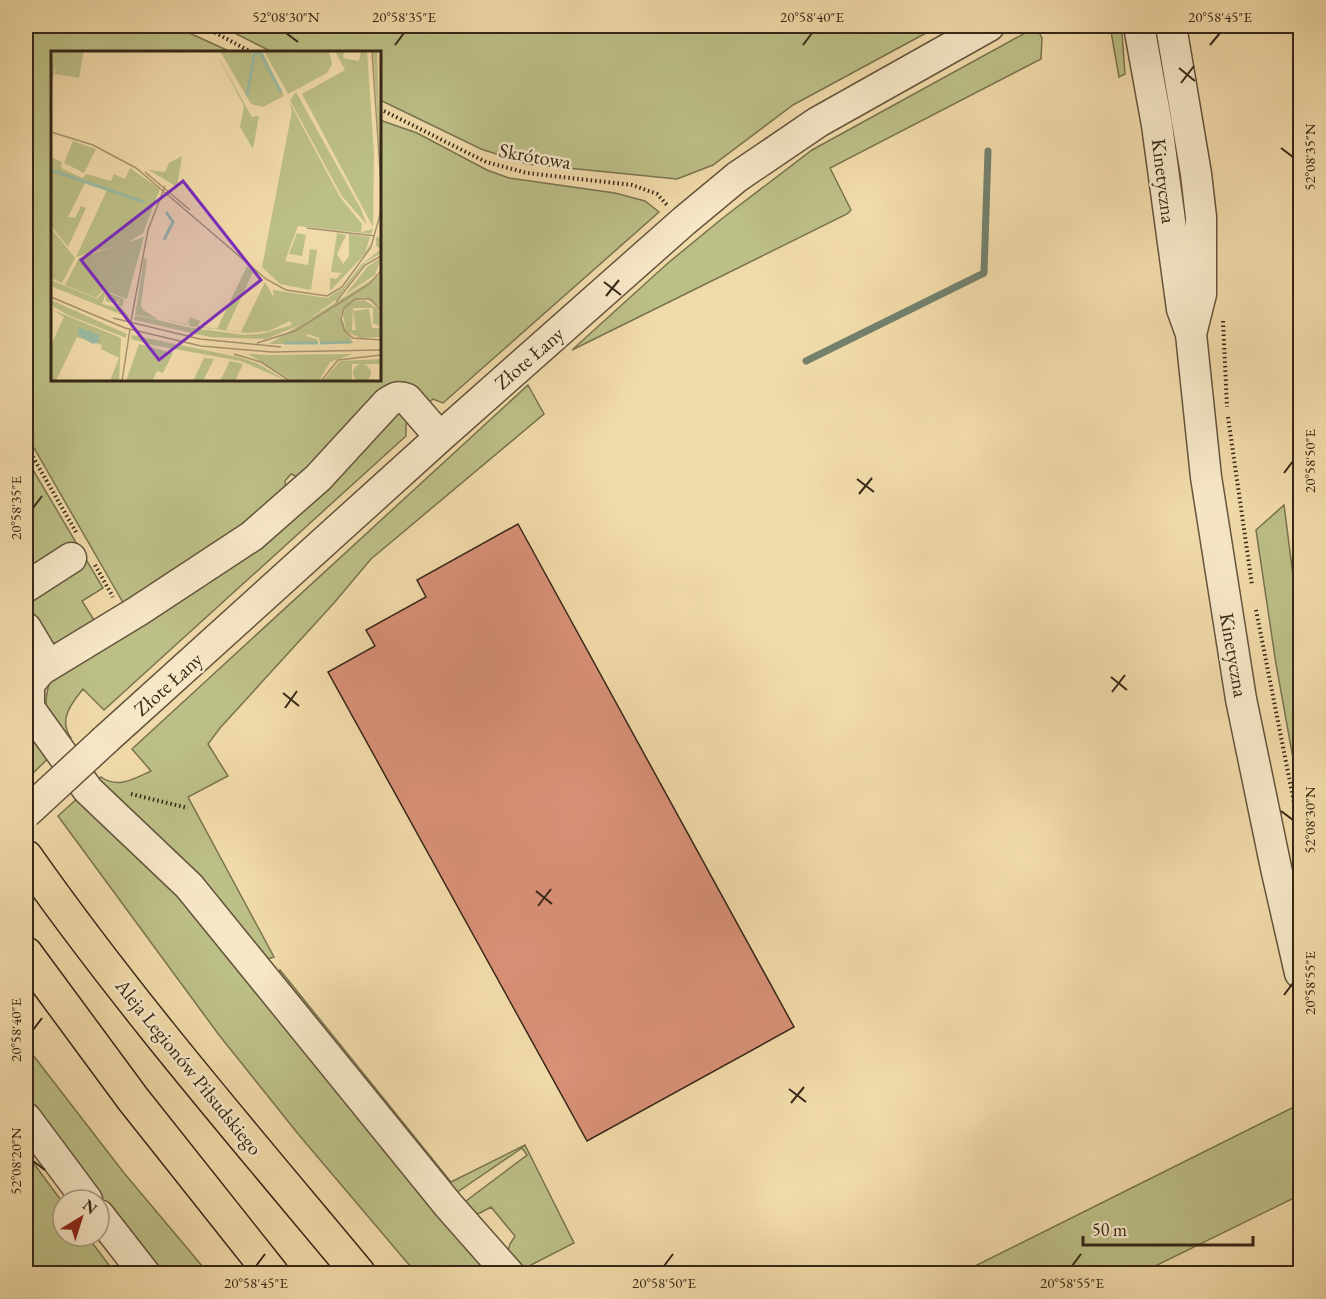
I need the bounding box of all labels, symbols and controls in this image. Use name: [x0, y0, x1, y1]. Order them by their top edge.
text: 52°08'30"N: [252, 7, 320, 26]
text: 20°58'35"E: [372, 7, 437, 26]
text: 20°58'40"E: [780, 7, 845, 26]
text: 20°58'45"E: [1188, 7, 1253, 26]
inset map: [51, 51, 381, 381]
text: 52°08'35"N: [1300, 123, 1319, 191]
street label: Skrótowa: [497, 137, 573, 175]
street label: Kinetyczna: [1146, 137, 1182, 225]
street label: Złote Łany: [489, 321, 569, 395]
text: 20°58'50"E: [1300, 428, 1319, 493]
text: 20°58'35"E: [6, 475, 25, 540]
street label: Kinetyczna: [1214, 611, 1254, 699]
street label: Złote Łany: [128, 646, 208, 722]
text: 52°08'30"N: [1300, 786, 1319, 854]
text: 20°58'55"E: [1300, 950, 1319, 1015]
street label: Aleja Legionów Piłsudskiego: [109, 973, 268, 1161]
text: 20°58'40"E: [6, 997, 25, 1062]
text: 52°08'20"N: [6, 1127, 25, 1195]
north arrow: [51, 1188, 111, 1248]
text: N: [78, 1194, 102, 1219]
scale bar: [1083, 1209, 1252, 1247]
text: 50 m: [1092, 1218, 1127, 1241]
text: 20°58'45"E: [224, 1273, 289, 1292]
text: 20°58'50"E: [632, 1273, 697, 1292]
text: 20°58'55"E: [1040, 1273, 1105, 1292]

